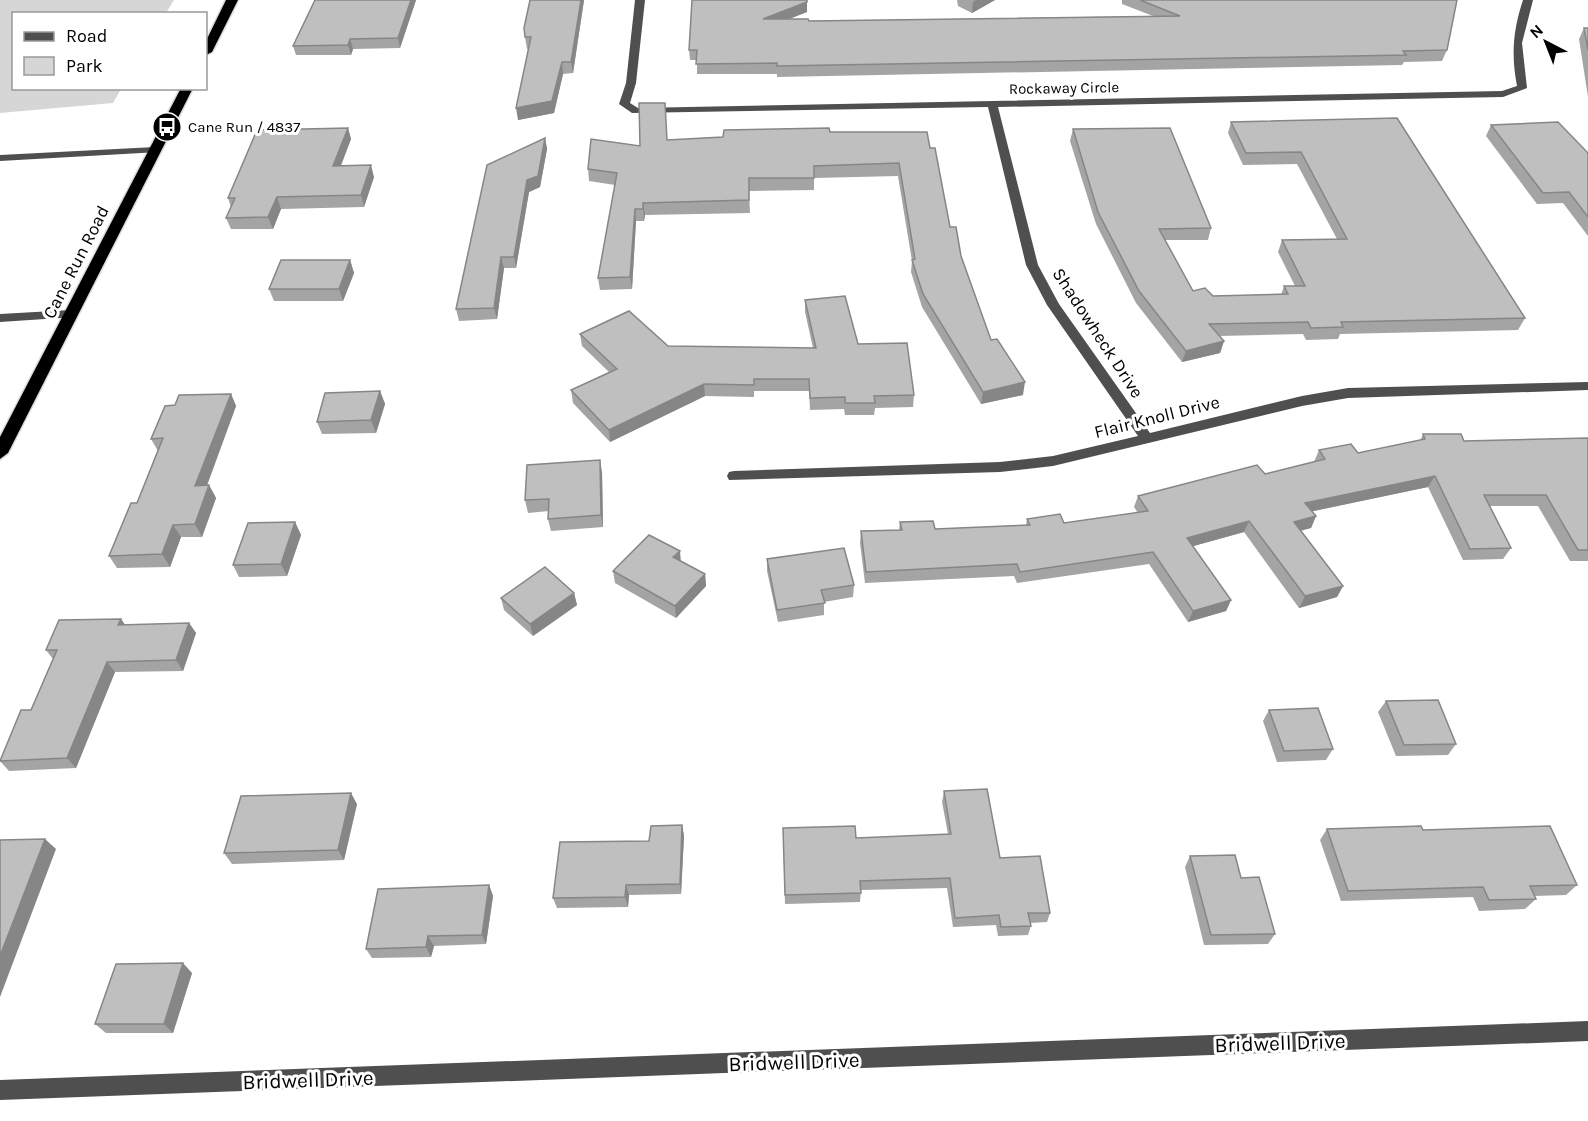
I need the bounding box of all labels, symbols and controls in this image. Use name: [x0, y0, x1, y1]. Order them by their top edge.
legend: [12, 12, 207, 90]
north arrow: [1516, 12, 1576, 72]
text: N: [1526, 20, 1547, 42]
text: Road: [66, 25, 107, 47]
text: Park: [66, 55, 103, 77]
street label: Rockaway Circle: [1009, 78, 1119, 98]
bus stop icon: Cane Run / 4837: [151, 111, 183, 143]
place label: Cane Run / 4837: [188, 118, 300, 136]
street label: Cane Run Road: [38, 202, 114, 322]
street label: Shadowheck Drive: [1048, 264, 1148, 402]
street label: Flair Knoll Drive: [1092, 391, 1222, 443]
street label: Bridwell Drive: [1214, 1029, 1346, 1057]
street label: Bridwell Drive: [728, 1048, 860, 1076]
street label: Bridwell Drive: [242, 1066, 374, 1094]

